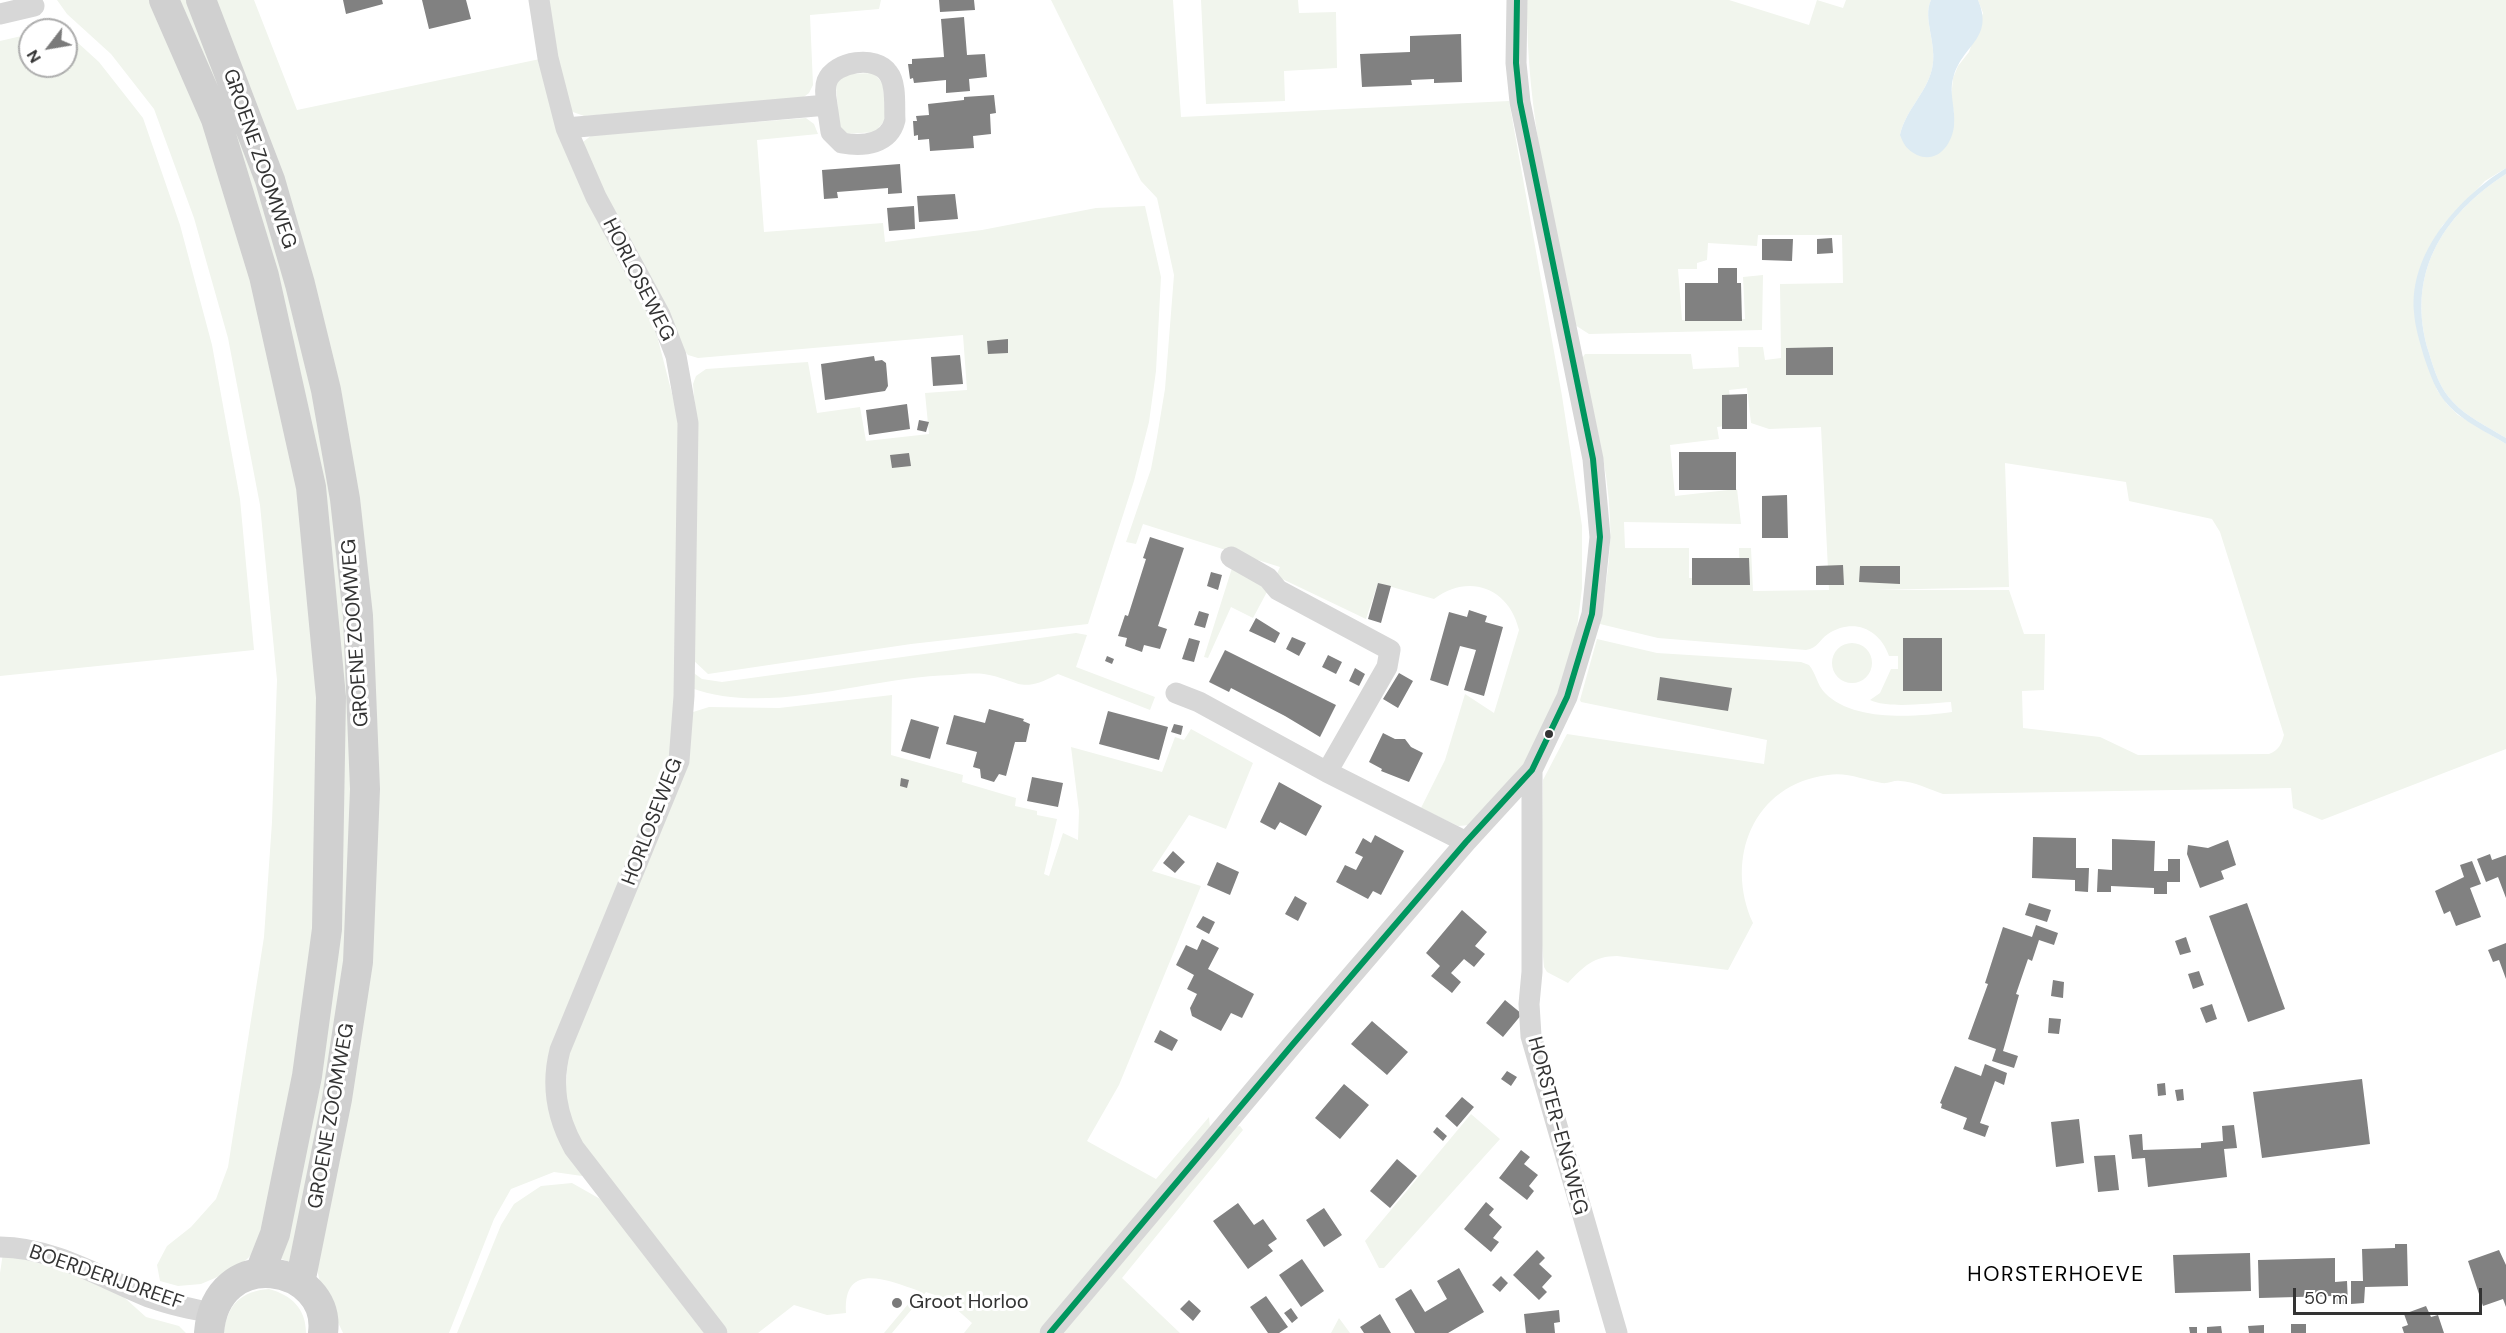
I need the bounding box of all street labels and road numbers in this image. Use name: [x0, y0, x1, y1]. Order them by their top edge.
street label: GROENE ZOOMWEG: [217, 66, 301, 252]
street label: HORLOSEWEG: [597, 215, 679, 345]
street label: GROENE ZOOMWEG: [337, 538, 375, 728]
street label: HORLOSEWEG: [618, 755, 688, 889]
street label: GROENE ZOOMWEG: [304, 1021, 360, 1211]
street label: HORSTER-ENGWEG: [1522, 1034, 1592, 1218]
street label: BOERDERIJDREEF: [26, 1240, 186, 1316]

